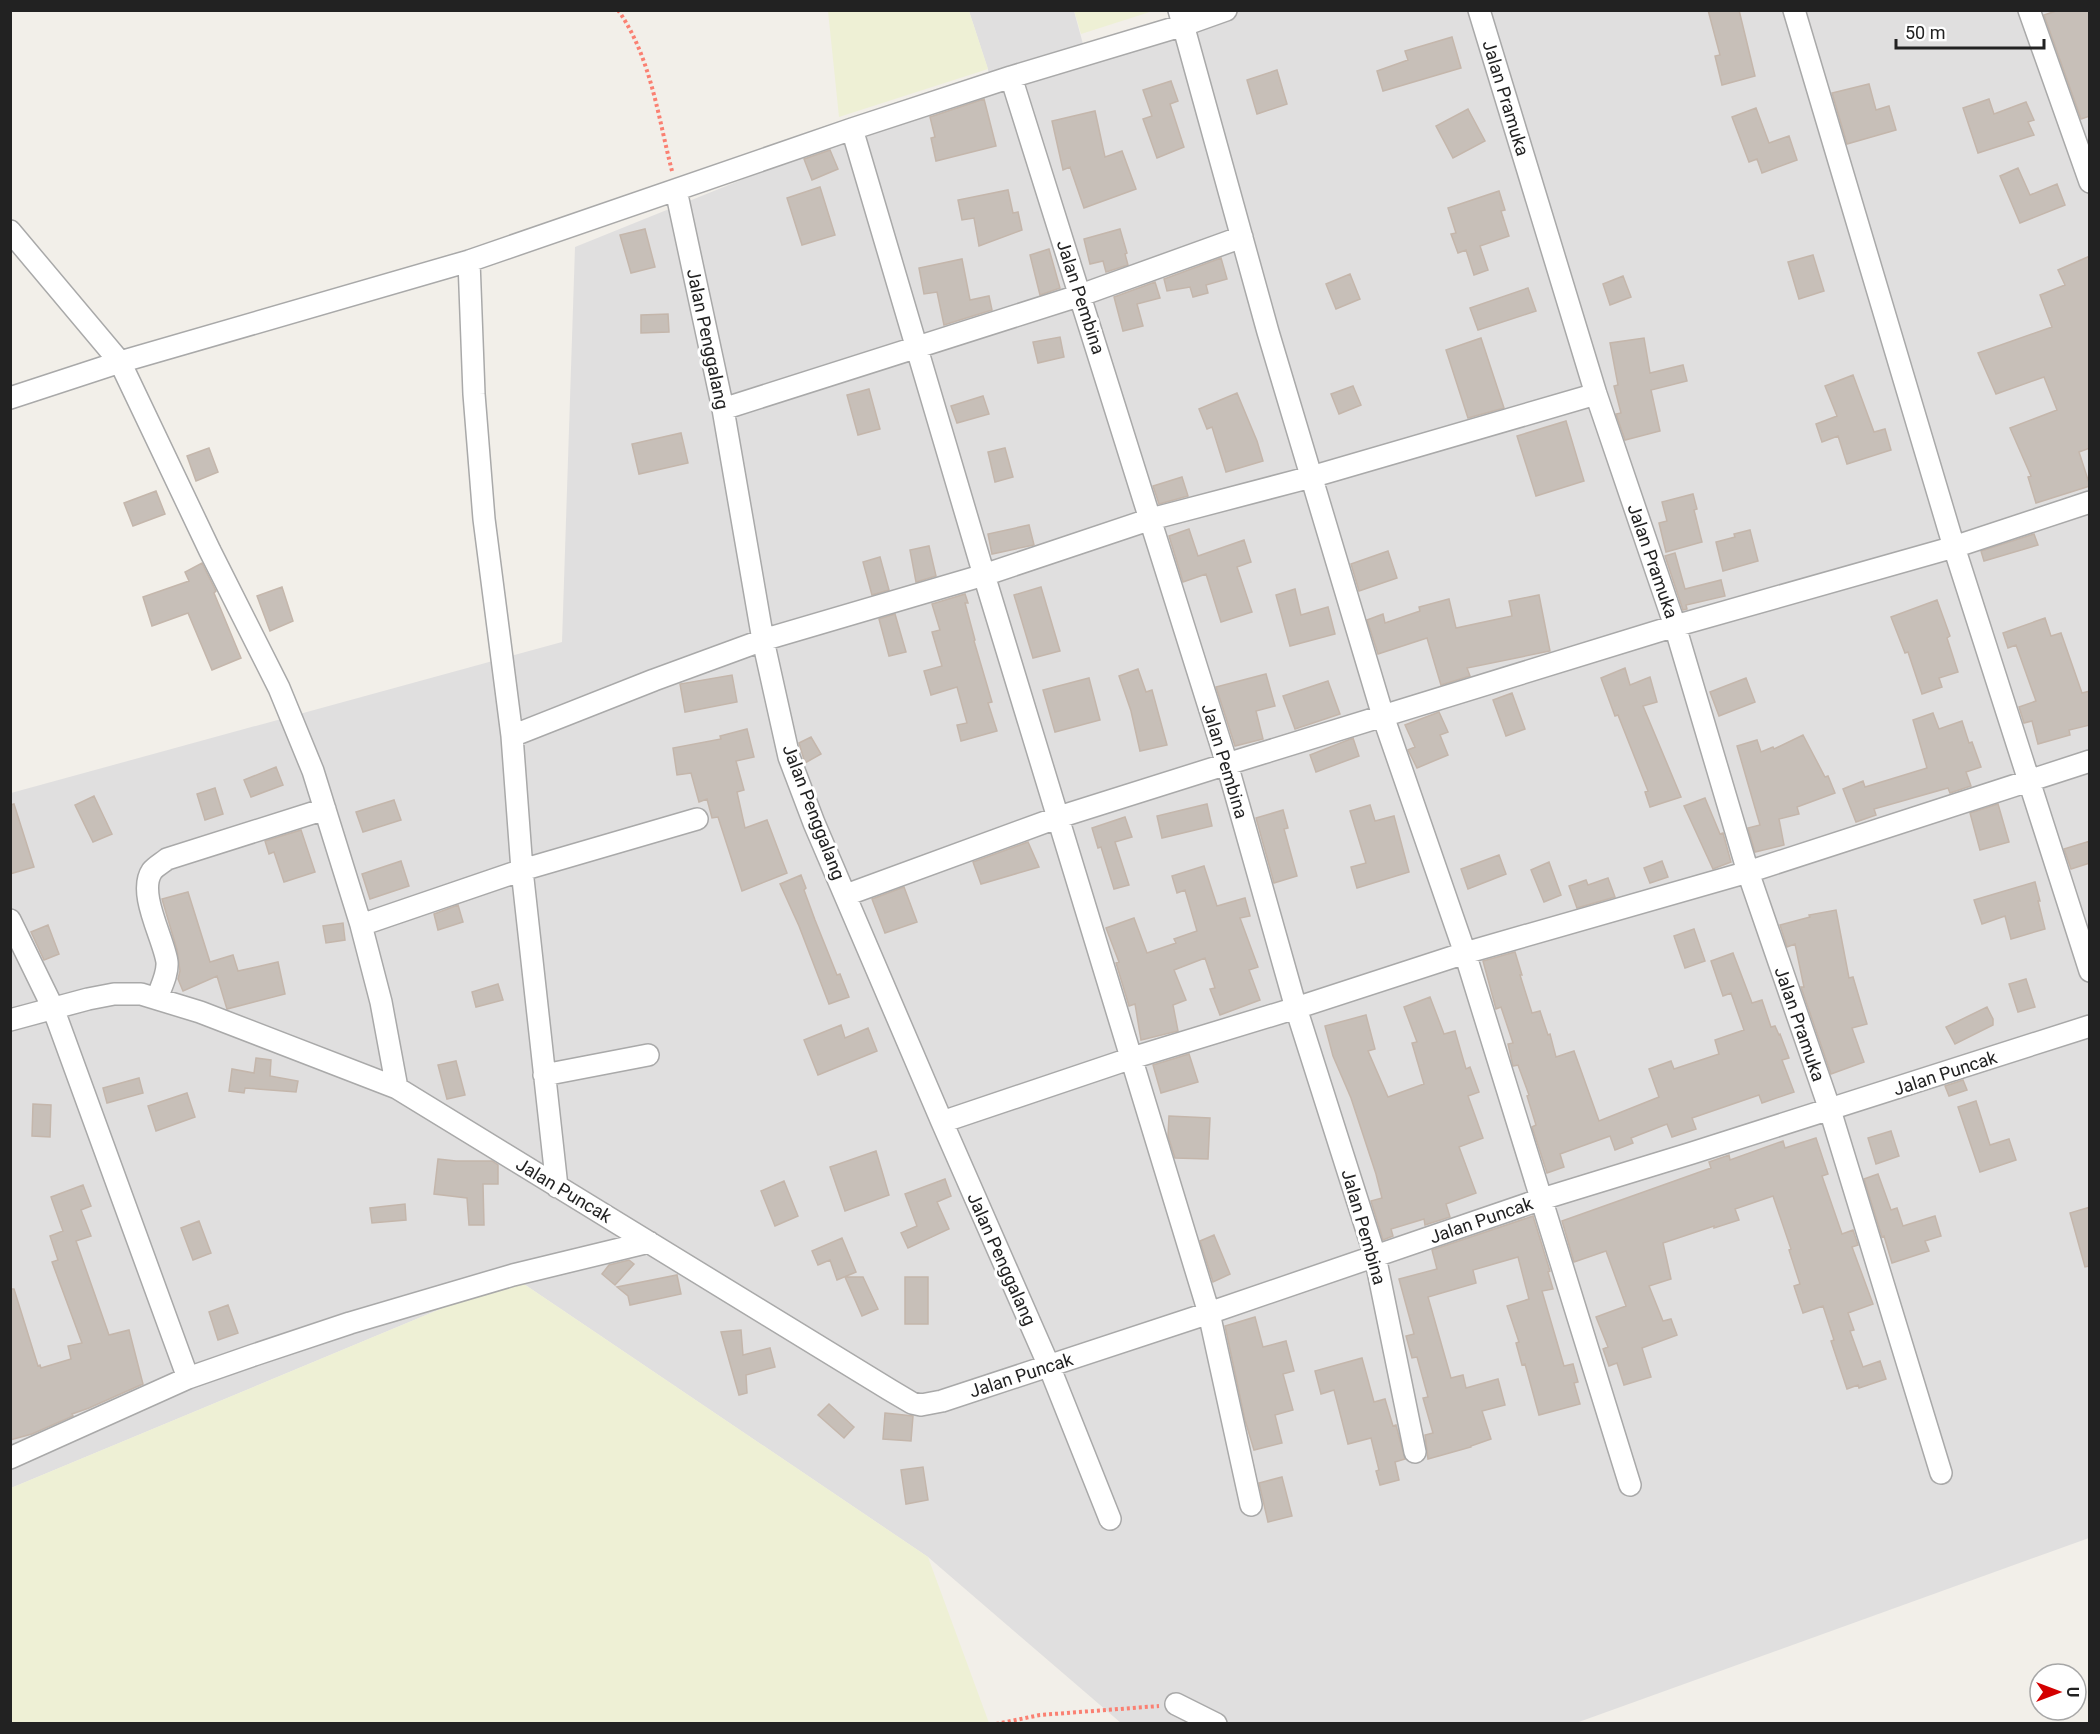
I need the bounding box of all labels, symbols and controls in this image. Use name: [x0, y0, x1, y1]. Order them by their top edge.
scale bar: [1896, 12, 2044, 50]
text: 50 m: [1905, 22, 1945, 43]
street label: Jalan Pramuka: [1478, 38, 1534, 158]
street label: Jalan Pembina: [1053, 237, 1109, 357]
street label: Jalan Penggalang: [683, 267, 733, 411]
street label: Jalan Pramuka: [1624, 501, 1682, 621]
street label: Jalan Pembina: [1198, 701, 1252, 821]
street label: Jalan Penggalang: [779, 741, 849, 883]
street label: Jalan Pramuka: [1771, 964, 1829, 1084]
street label: Jalan Puncak: [1890, 1046, 2000, 1100]
street label: Jalan Puncak: [512, 1153, 616, 1227]
street label: Jalan Pembina: [1337, 1167, 1391, 1287]
street label: Jalan Penggalang: [963, 1189, 1041, 1329]
street label: Jalan Puncak: [1427, 1192, 1536, 1247]
street label: Jalan Puncak: [966, 1348, 1076, 1402]
north arrow: [2028, 1662, 2088, 1722]
text: U: [2063, 1687, 2082, 1697]

